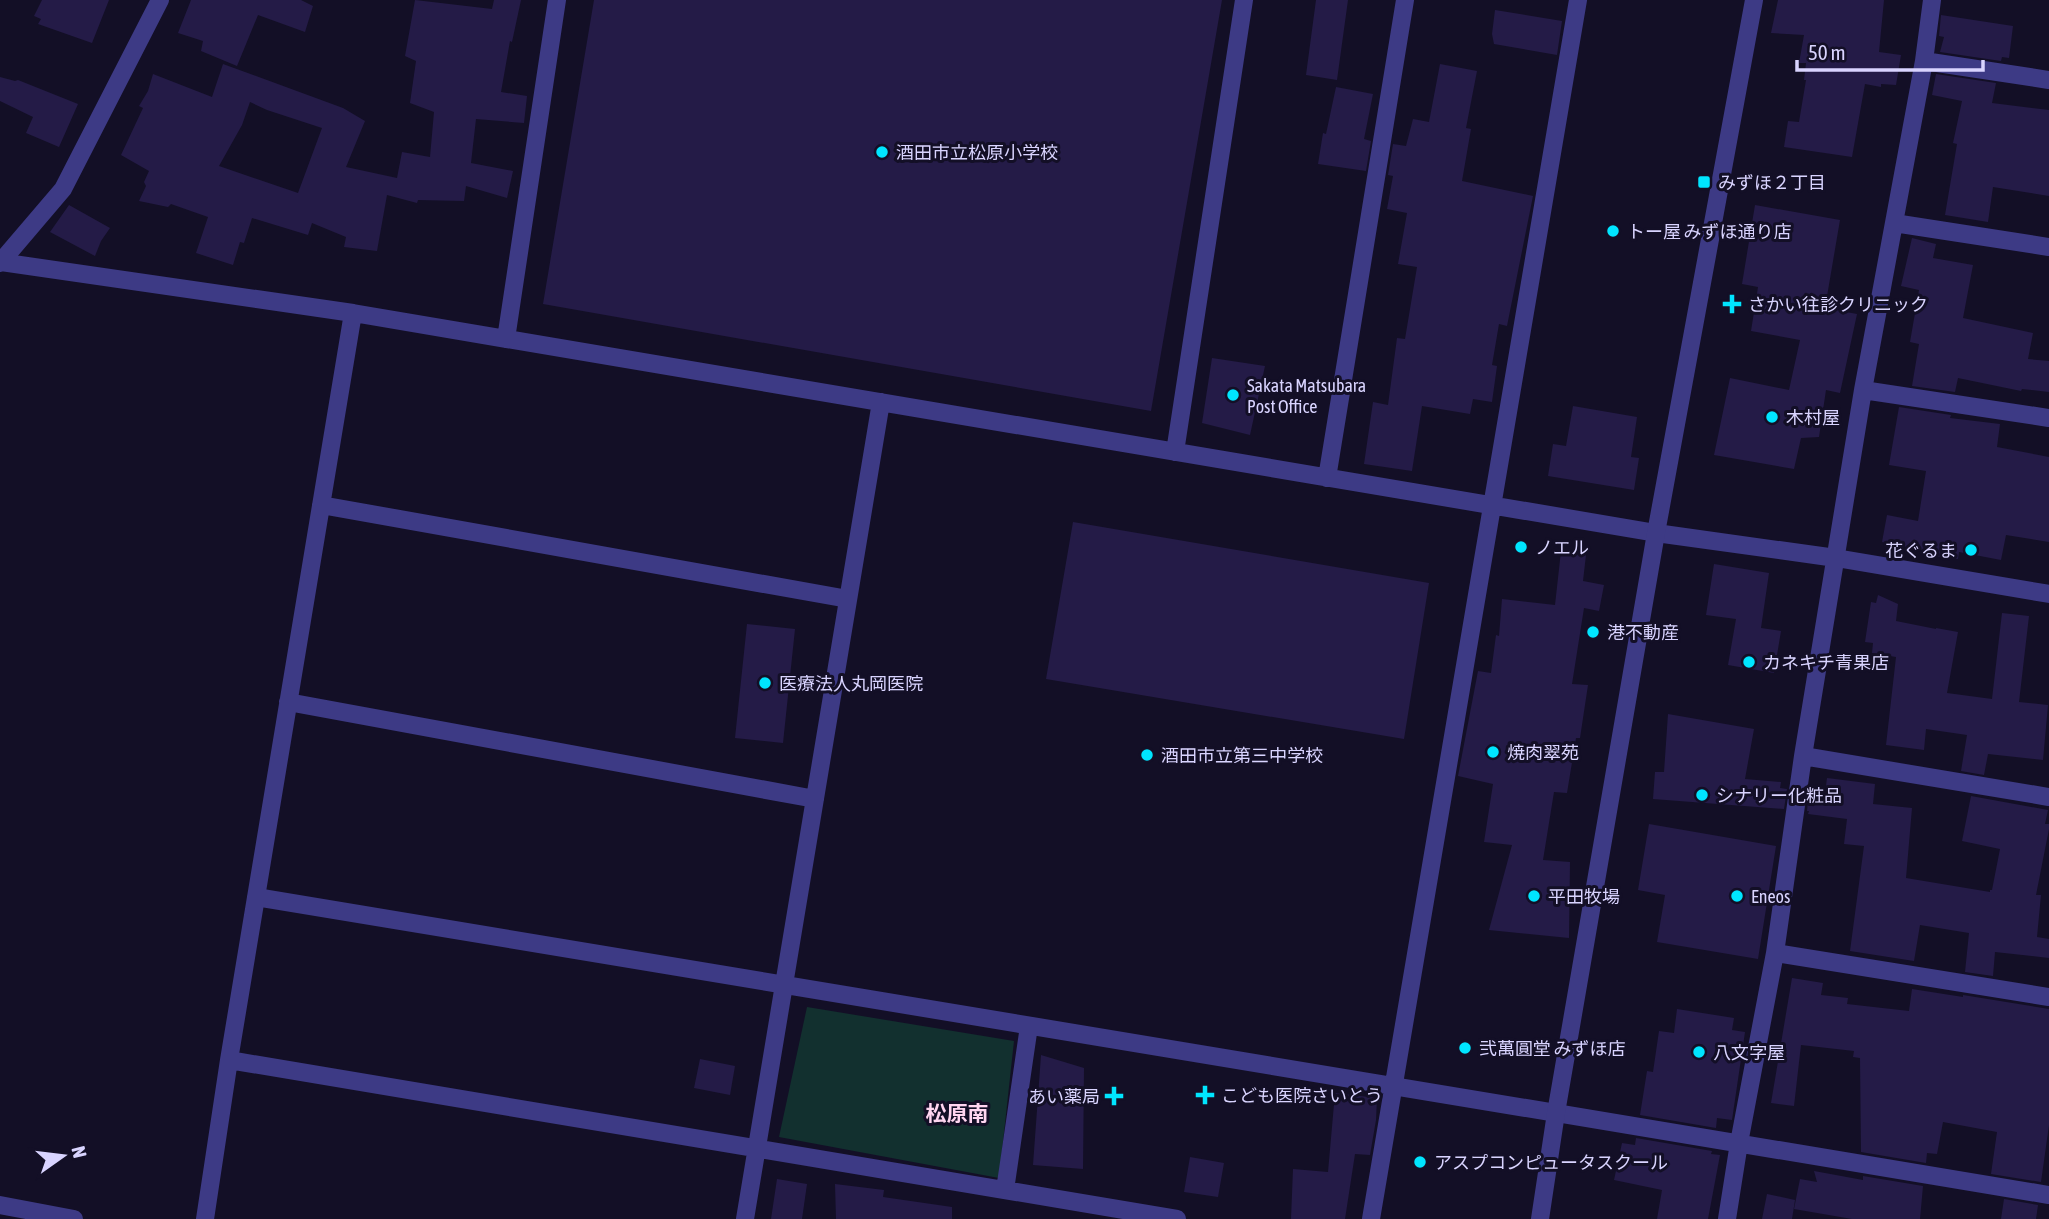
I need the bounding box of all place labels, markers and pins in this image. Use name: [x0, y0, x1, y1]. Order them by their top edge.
place label: 酒田市立松原小学校: [896, 142, 1058, 163]
marker: 酒田市立松原小学校: [874, 144, 890, 160]
place label: みずほ２丁目: [1718, 172, 1826, 193]
marker: みずほ２丁目: [1696, 174, 1712, 190]
place label: トー屋 みずほ通り店: [1627, 221, 1791, 242]
marker: トー屋 みずほ通り店: [1605, 223, 1621, 239]
marker: さかい往診クリニック: [1722, 294, 1742, 314]
place label: さかい往診クリニック: [1748, 294, 1928, 315]
place label: Sakata Matsubara Post Office: [1247, 375, 1366, 417]
marker: Sakata Matsubara Post Office: [1225, 387, 1241, 403]
place label: 木村屋: [1786, 407, 1840, 428]
marker: 木村屋: [1764, 409, 1780, 425]
place label: ノエル: [1535, 537, 1589, 558]
marker: ノエル: [1513, 539, 1529, 555]
place label: 花ぐるま: [1885, 540, 1957, 561]
marker: 花ぐるま: [1963, 542, 1979, 558]
place label: 港不動産: [1607, 622, 1679, 643]
marker: 港不動産: [1585, 624, 1601, 640]
place label: カネキチ青果店: [1763, 652, 1889, 673]
marker: カネキチ青果店: [1741, 654, 1757, 670]
place label: 医療法人丸岡医院: [779, 673, 923, 694]
marker: 医療法人丸岡医院: [757, 675, 773, 691]
place label: 焼肉翠苑: [1507, 742, 1579, 763]
marker: 焼肉翠苑: [1485, 744, 1501, 760]
place label: 酒田市立第三中学校: [1161, 745, 1323, 766]
marker: 酒田市立第三中学校: [1139, 747, 1155, 763]
place label: シナリー化粧品: [1716, 785, 1842, 806]
marker: シナリー化粧品: [1694, 787, 1710, 803]
place label: 平田牧場: [1548, 886, 1620, 907]
place label: Eneos: [1751, 886, 1790, 907]
marker: 平田牧場: [1526, 888, 1542, 904]
marker: Eneos: [1729, 888, 1745, 904]
place label: 弐萬圓堂 みずほ店: [1479, 1038, 1625, 1059]
marker: 弐萬圓堂 みずほ店: [1457, 1040, 1473, 1056]
place label: 八文字屋: [1713, 1042, 1785, 1063]
marker: 八文字屋: [1691, 1044, 1707, 1060]
marker: こども医院さいとう: [1195, 1085, 1215, 1105]
place label: こども医院さいとう: [1221, 1085, 1383, 1106]
place label: あい薬局: [1028, 1086, 1100, 1107]
marker: あい薬局: [1106, 1088, 1122, 1104]
place label: アスプコンピュータスクール: [1434, 1152, 1668, 1173]
marker: アスプコンピュータスクール: [1412, 1154, 1428, 1170]

